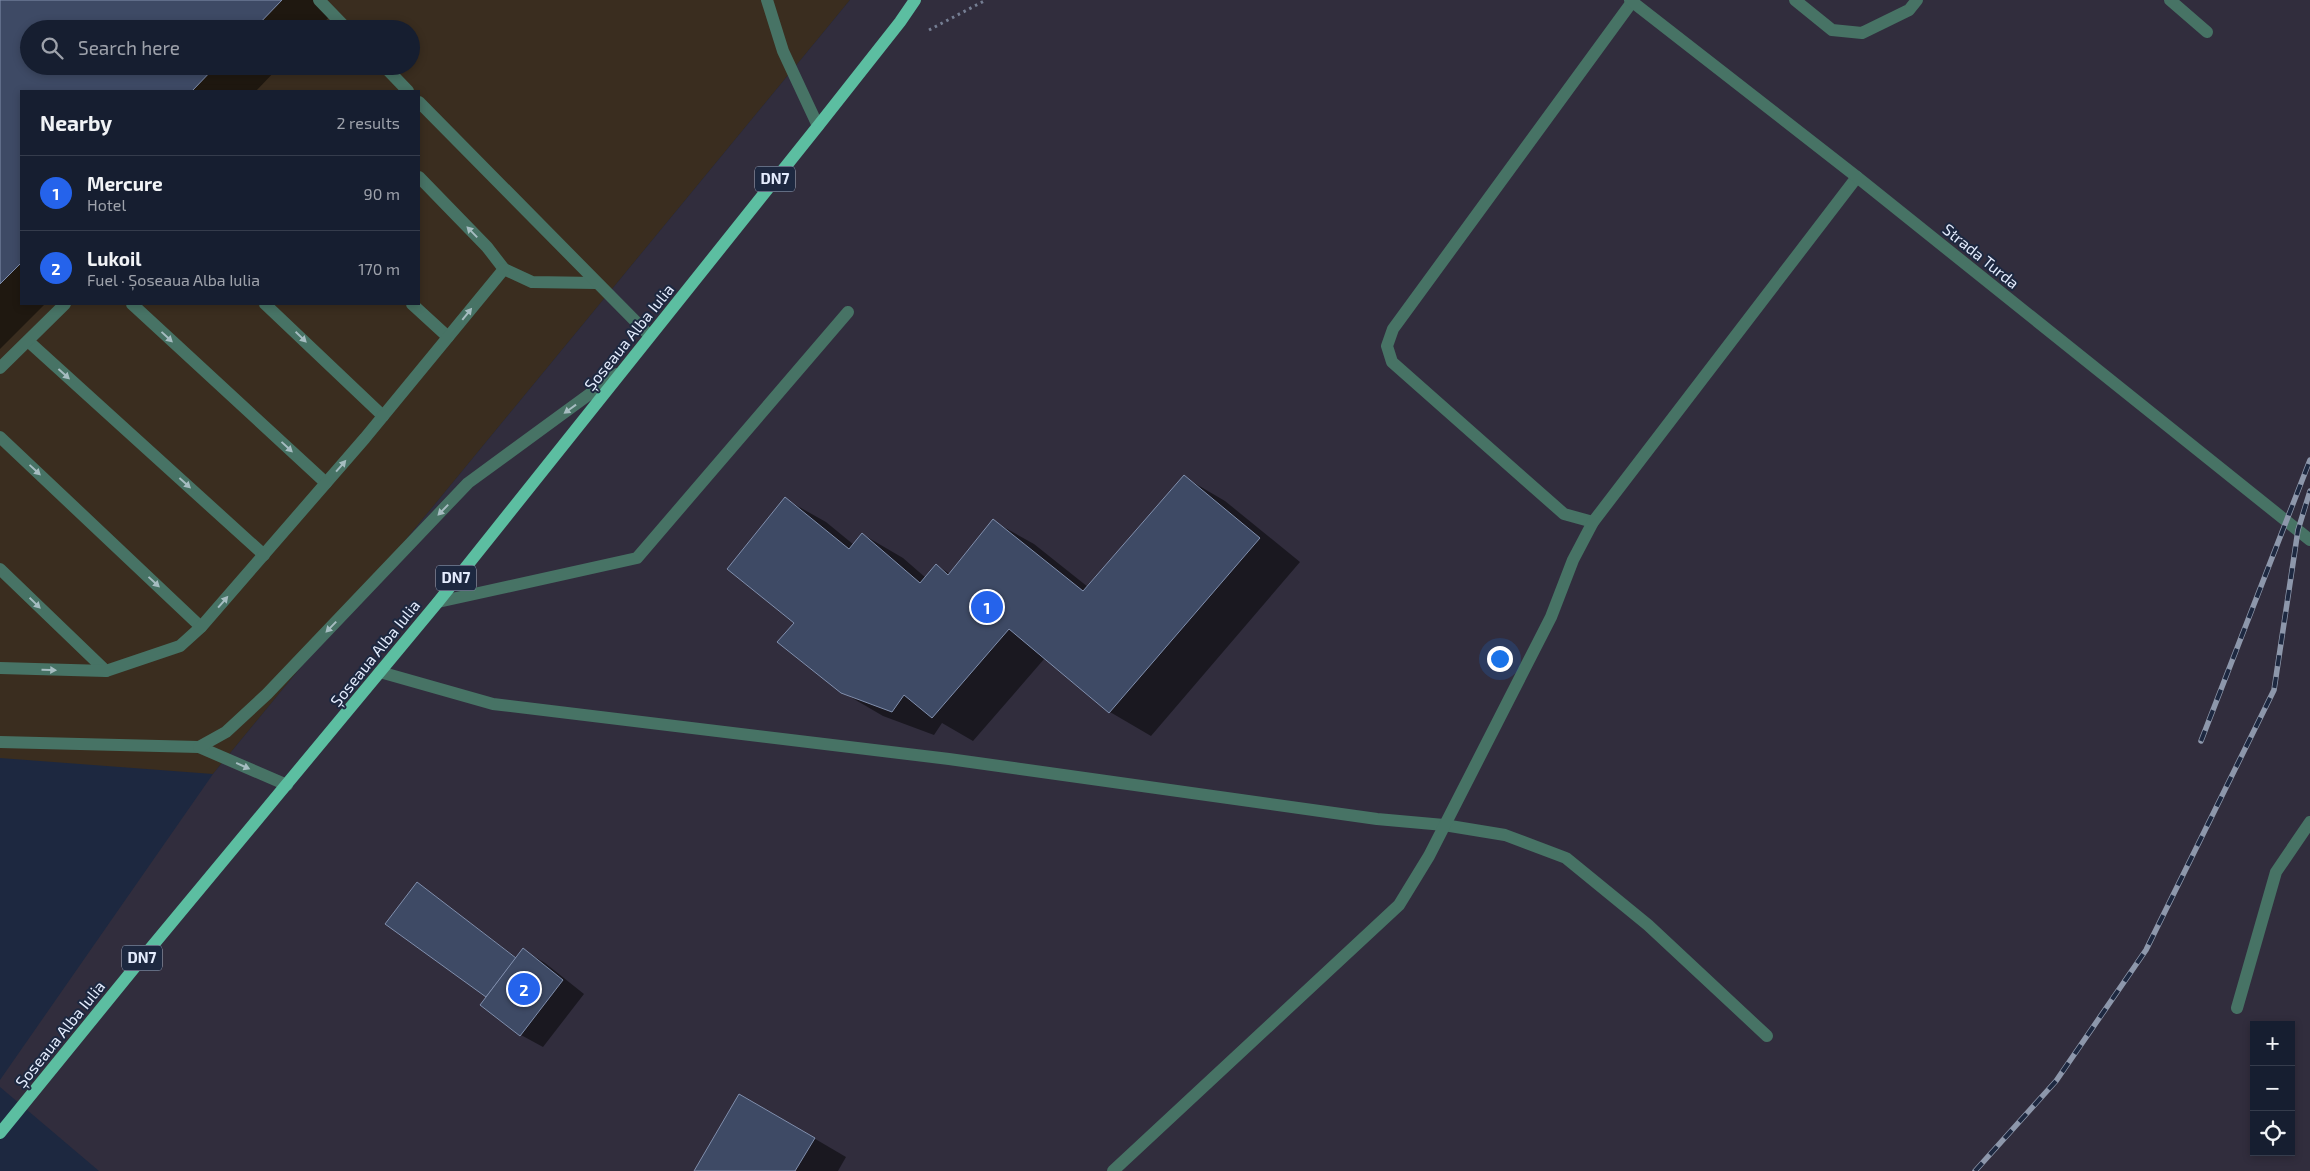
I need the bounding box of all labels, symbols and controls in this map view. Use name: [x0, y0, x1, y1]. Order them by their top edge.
search box: [20, 20, 420, 75]
icon: search: [38, 34, 66, 62]
text: Search here: [78, 36, 180, 59]
text: Nearby: [40, 110, 112, 135]
text: 2 results: [337, 113, 400, 132]
road number: DN7: [755, 166, 795, 192]
text: Mercure: [87, 172, 163, 195]
text: 1: [53, 184, 59, 203]
text: 90 m: [364, 184, 400, 203]
text: Hotel: [87, 195, 126, 214]
street label: Strada Turda: [1939, 219, 2023, 292]
one-way arrow: [466, 226, 478, 238]
text: Lukoil: [87, 247, 141, 270]
text: 2: [51, 259, 61, 278]
text: 170 m: [358, 259, 400, 278]
text: Fuel · Șoseaua Alba Iulia: [87, 270, 260, 289]
street label: Șoseaua Alba Iulia: [580, 280, 679, 395]
one-way arrow: [462, 308, 473, 321]
one-way arrow: [161, 331, 173, 343]
one-way arrow: [294, 331, 306, 343]
one-way arrow: [58, 368, 71, 379]
one-way arrow: [563, 404, 577, 414]
one-way arrow: [280, 441, 292, 453]
one-way arrow: [335, 460, 347, 472]
one-way arrow: [29, 464, 41, 476]
one-way arrow: [178, 477, 190, 489]
one-way arrow: [437, 503, 449, 515]
road number: DN7: [436, 566, 476, 590]
one-way arrow: [147, 576, 159, 588]
pin: 1: [971, 588, 1003, 626]
one-way arrow: [218, 596, 229, 609]
street label: Șoseaua Alba Iulia: [326, 596, 425, 711]
one-way arrow: [29, 597, 41, 609]
one-way arrow: [325, 621, 337, 633]
your location: [1487, 646, 1513, 672]
one-way arrow: [41, 666, 57, 674]
one-way arrow: [236, 762, 250, 770]
road number: DN7: [122, 946, 162, 970]
pin: 2: [508, 970, 540, 1008]
street label: Șoseaua Alba Iulia: [11, 977, 110, 1092]
map controls: [2250, 1021, 2295, 1156]
button: +: [2250, 1021, 2295, 1066]
button: −: [2250, 1066, 2295, 1111]
button: locate: [2250, 1111, 2295, 1156]

